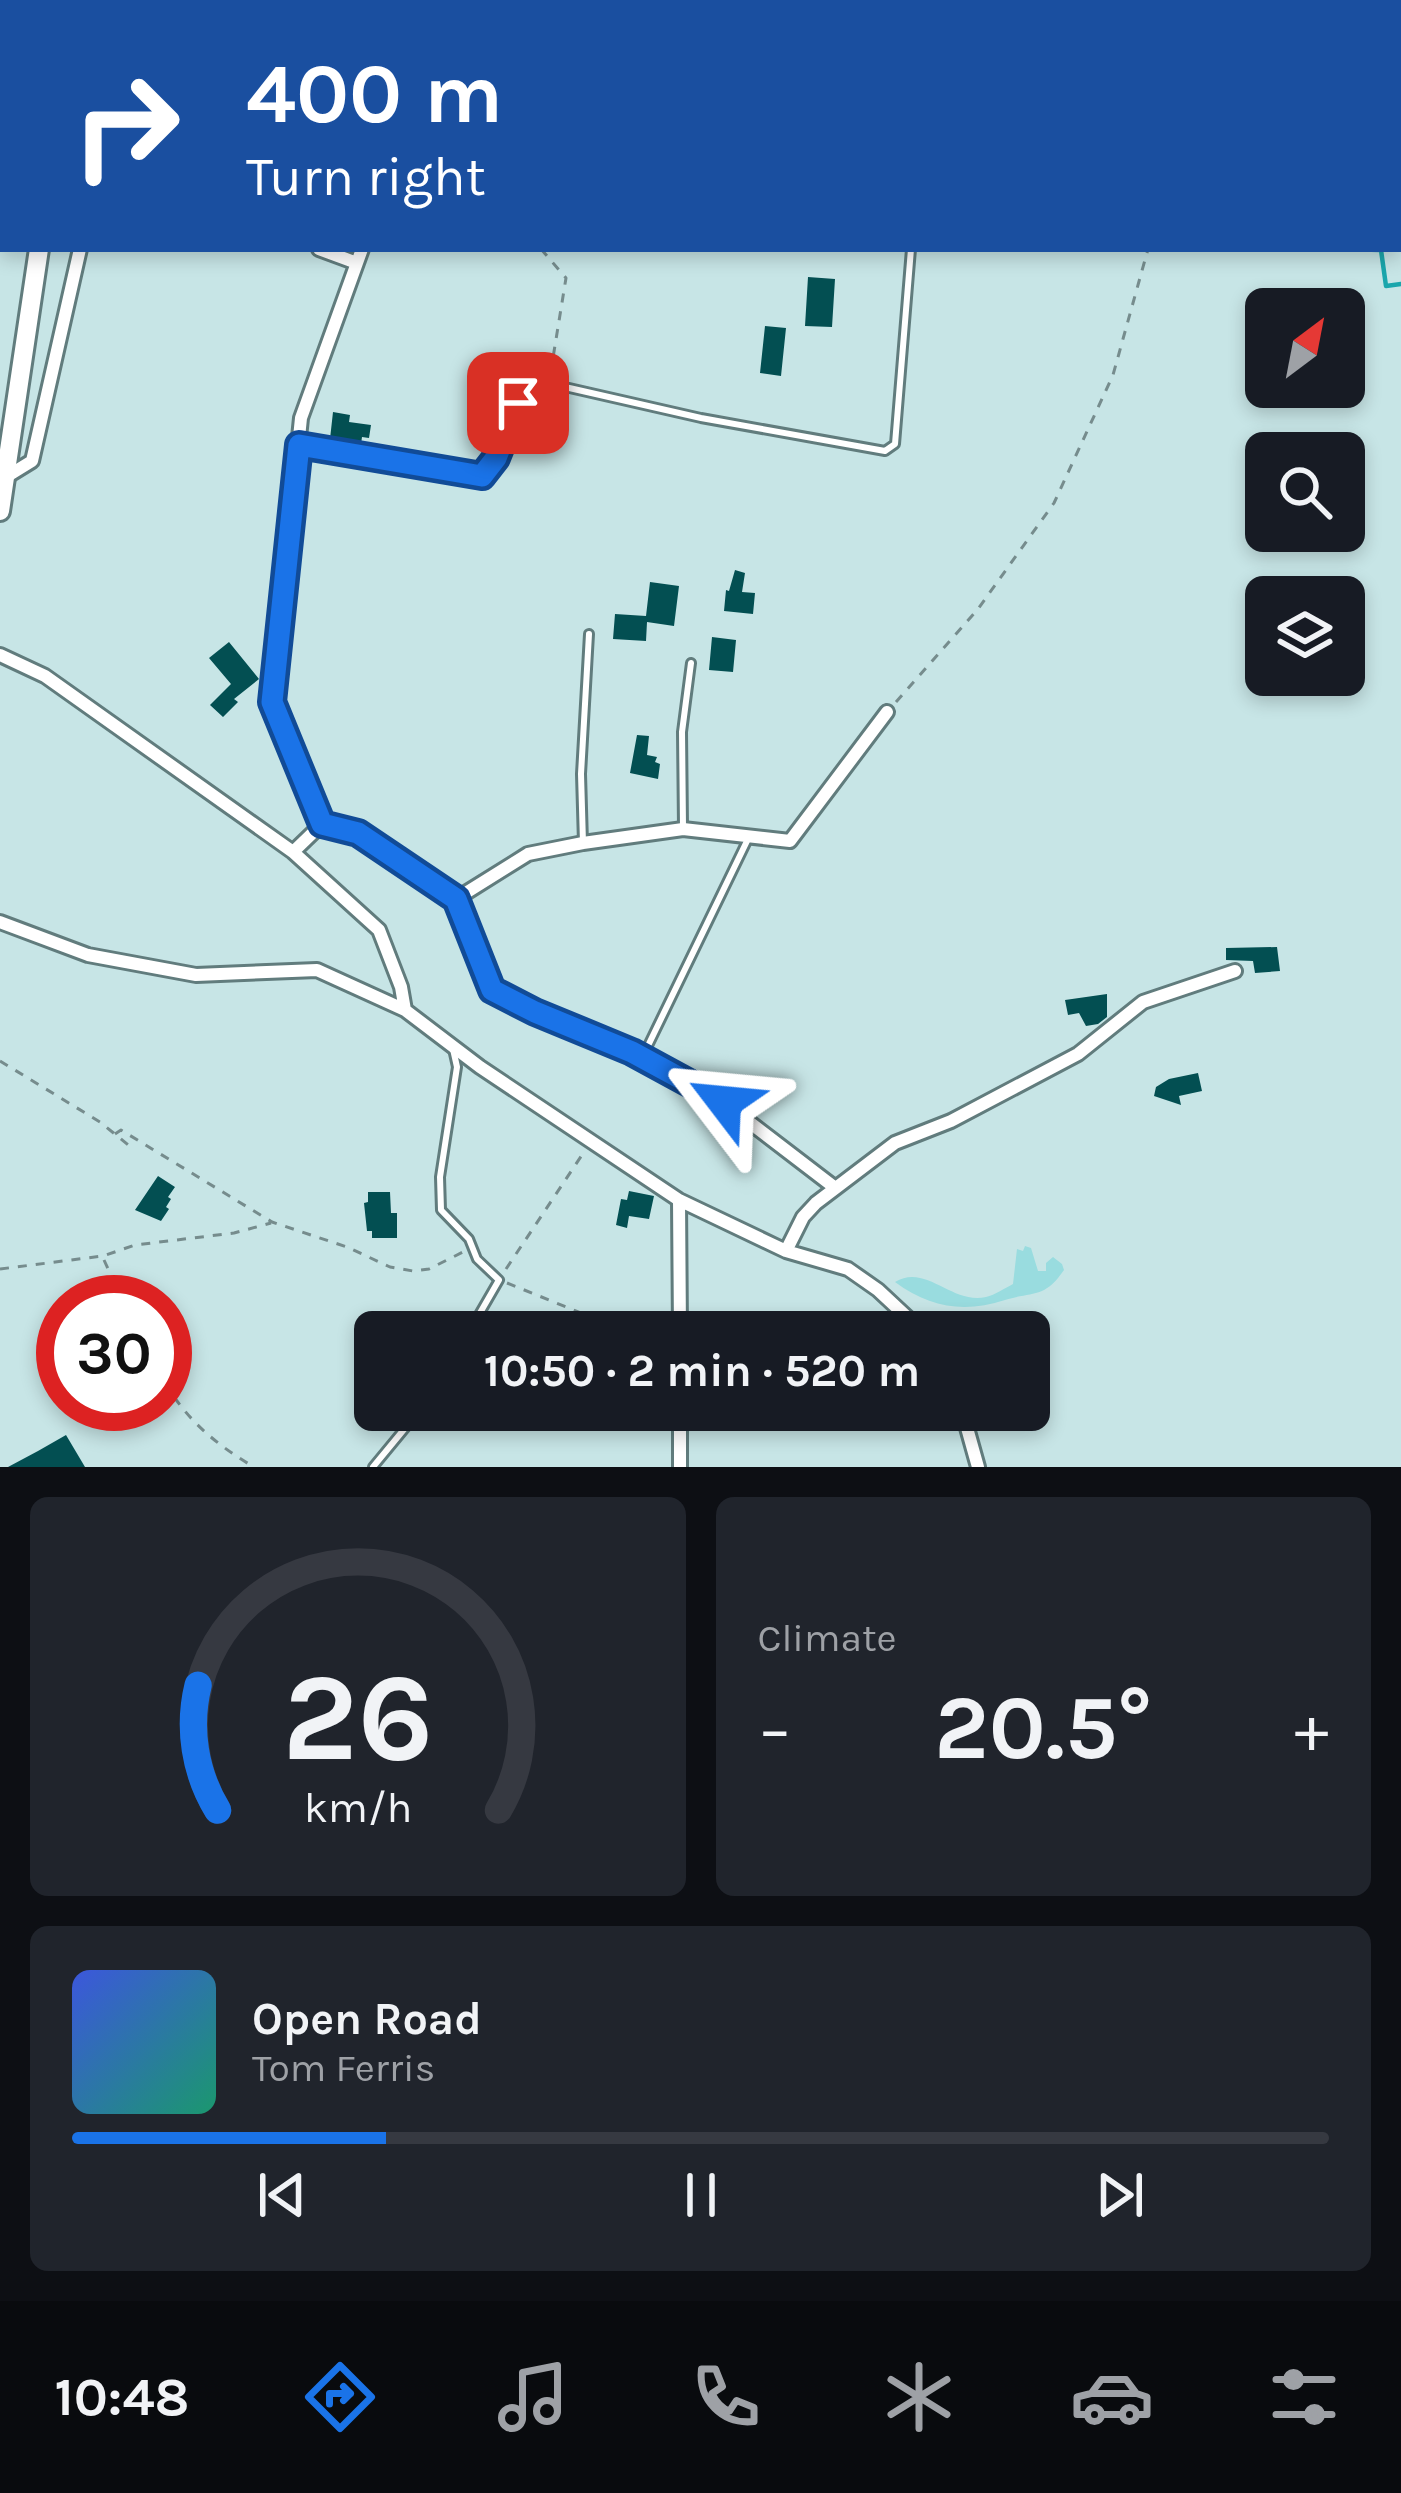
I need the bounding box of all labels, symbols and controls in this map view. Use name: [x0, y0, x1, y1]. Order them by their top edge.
text: 400 m: [246, 45, 503, 143]
icon: right: [48, 48, 204, 204]
text: Turn right: [246, 145, 486, 209]
north arrow: [1245, 288, 1365, 408]
map controls: [1245, 288, 1365, 696]
pin: [467, 352, 569, 454]
icon: arrive: [485, 370, 551, 436]
button: search: [1245, 432, 1365, 552]
button: layers: [1245, 576, 1365, 696]
position arrow: [661, 1039, 787, 1165]
speed limit sign: 30: [36, 1275, 192, 1431]
text: 10:50 · 2 min · 520 m: [484, 1345, 920, 1397]
text: Climate: [758, 1615, 897, 1661]
text: 26: [282, 1645, 433, 1790]
text: 20.5°: [934, 1675, 1152, 1781]
text: −: [758, 1690, 792, 1768]
text: +: [1294, 1690, 1329, 1768]
text: km/h: [303, 1782, 412, 1832]
text: Open Road: [252, 1993, 482, 2045]
text: Tom Ferris: [252, 2045, 435, 2091]
icon: previous: [249, 2162, 315, 2228]
icon: pause: [668, 2162, 734, 2228]
icon: next: [1087, 2162, 1153, 2228]
icon: directions: [298, 2355, 382, 2439]
icon: music: [491, 2355, 575, 2439]
icon: phone: [684, 2355, 768, 2439]
icon: climate: [877, 2355, 961, 2439]
icon: car: [1070, 2355, 1154, 2439]
icon: filters: [1262, 2355, 1346, 2439]
text: 10:48: [54, 2365, 189, 2429]

